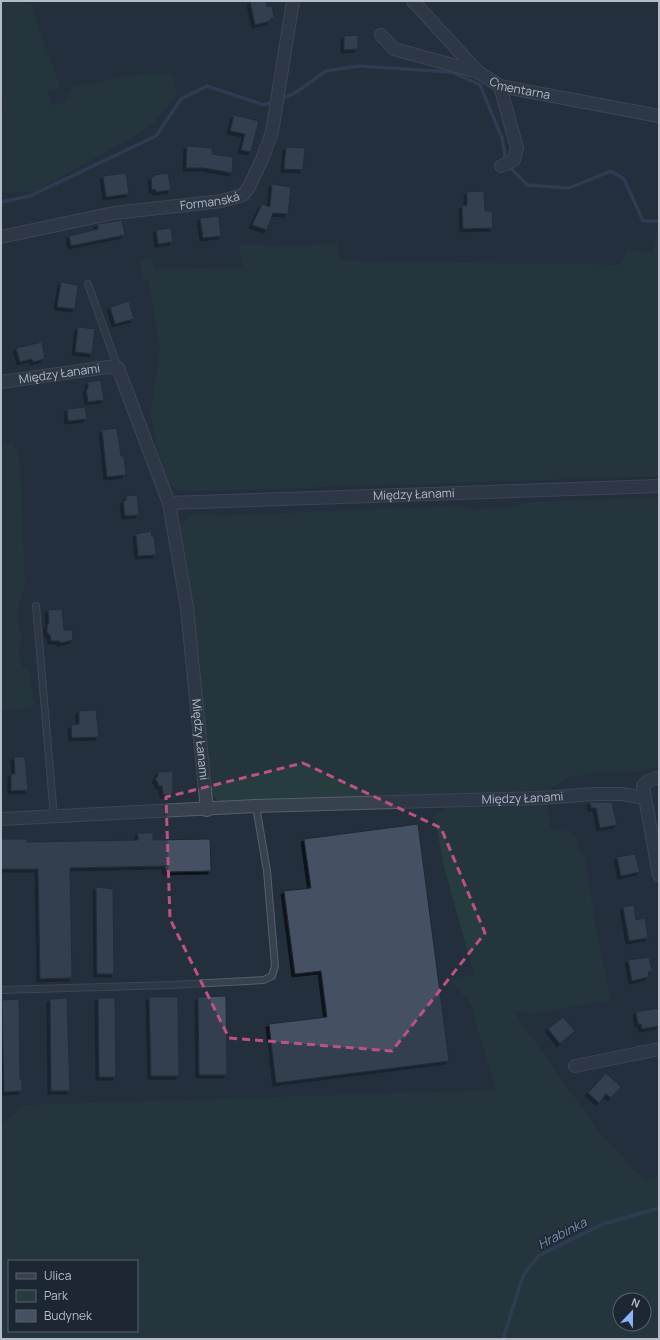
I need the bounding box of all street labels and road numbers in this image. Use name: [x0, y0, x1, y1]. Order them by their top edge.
street label: Cmentarna: [486, 72, 552, 103]
street label: Formanská: [179, 187, 241, 214]
street label: Między Łanami: [18, 359, 101, 387]
street label: Między Łanami: [373, 484, 455, 504]
street label: Między Łanami: [188, 698, 213, 781]
street label: Między Łanami: [481, 787, 564, 808]

